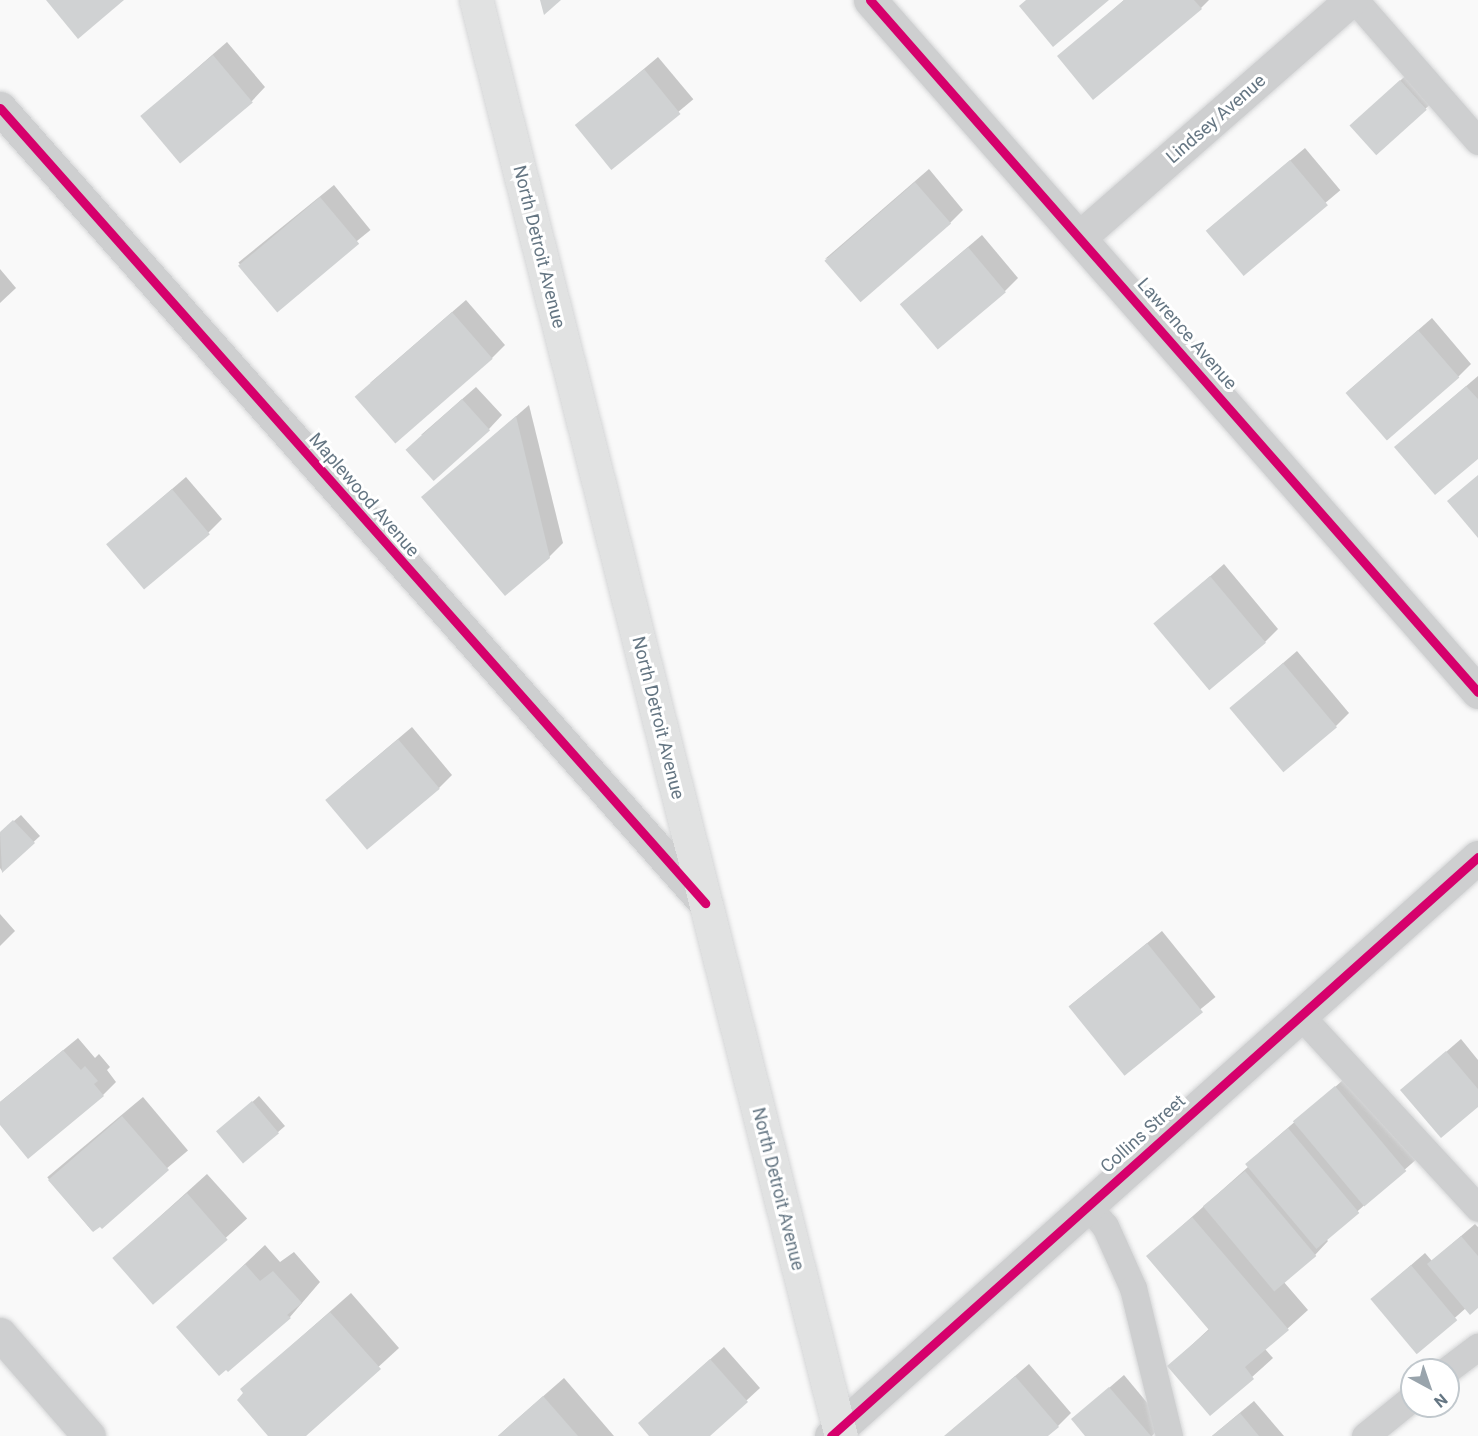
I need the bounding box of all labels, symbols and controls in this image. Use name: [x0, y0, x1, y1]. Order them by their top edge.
street label: Lindsey Avenue: [1162, 70, 1270, 168]
street label: North Detroit Avenue: [508, 163, 570, 331]
street label: Lawrence Avenue: [1133, 274, 1241, 394]
street label: Maplewood Avenue: [304, 429, 424, 561]
street label: North Detroit Avenue: [627, 634, 689, 802]
street label: Collins Street: [1096, 1090, 1190, 1178]
street label: North Detroit Avenue: [747, 1105, 809, 1273]
north arrow: [1400, 1358, 1460, 1418]
text: N: [1430, 1390, 1451, 1412]

